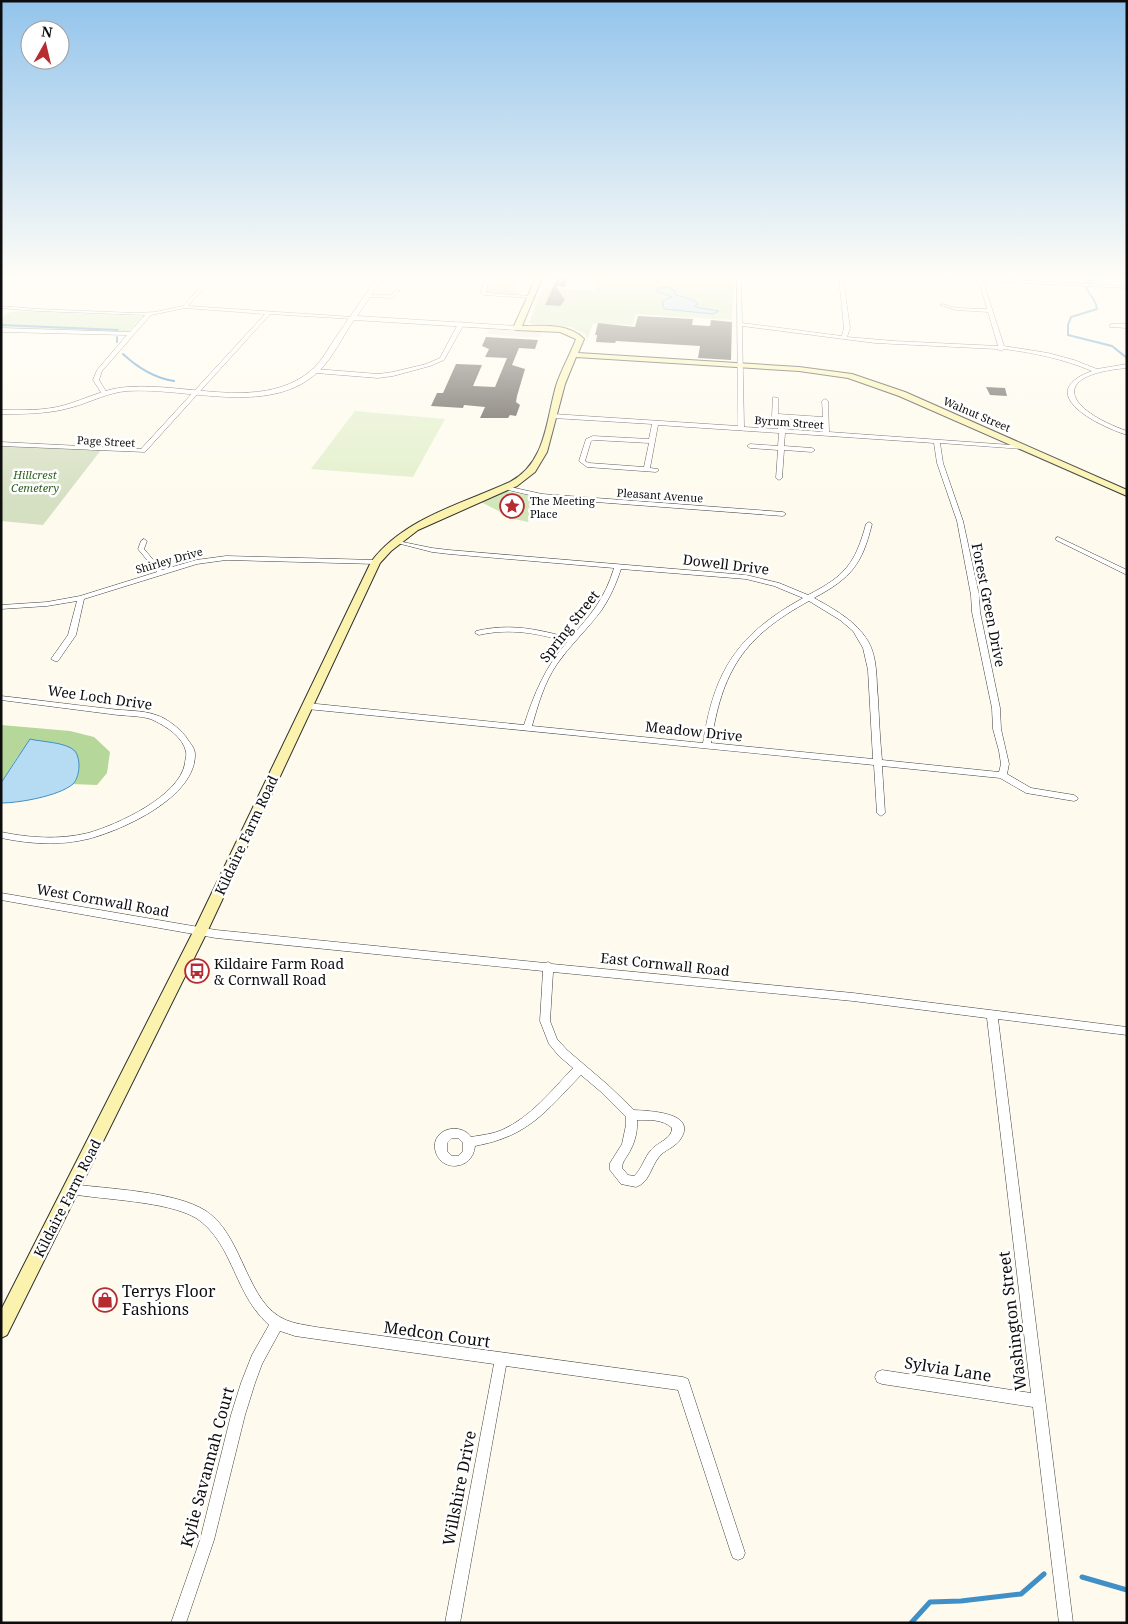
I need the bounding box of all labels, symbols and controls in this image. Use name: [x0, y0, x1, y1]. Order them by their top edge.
north arrow: [20, 20, 70, 70]
text: N: [40, 21, 54, 42]
street label: Walnut Street: [941, 393, 1013, 435]
street label: Byrum Street: [754, 412, 824, 432]
street label: Page Street: [77, 432, 136, 450]
park label: Hillcrest Cemetery: [11, 467, 59, 495]
street label: Pleasant Avenue: [616, 485, 704, 506]
place icon: The Meeting Place: [499, 493, 525, 519]
place label: The Meeting Place: [530, 493, 595, 521]
street label: Forest Green Drive: [968, 541, 1010, 669]
street label: Shirley Drive: [134, 543, 204, 577]
street label: Dowell Drive: [682, 549, 770, 579]
street label: Spring Street: [535, 586, 603, 666]
street label: Wee Loch Drive: [46, 680, 154, 714]
street label: Meadow Drive: [644, 716, 744, 746]
street label: Kildaire Farm Road: [210, 772, 282, 898]
street label: West Cornwall Road: [35, 879, 171, 921]
street label: East Cornwall Road: [599, 948, 731, 980]
place label: Kildaire Farm Road & Cornwall Road: [214, 954, 344, 989]
bus stop icon: Kildaire Farm Road & Cornwall Road: [184, 958, 210, 984]
street label: Kildaire Farm Road: [29, 1135, 105, 1260]
street label: Washington Street: [993, 1250, 1031, 1392]
place label: Terrys Floor Fashions: [122, 1280, 216, 1320]
shop icon: Terrys Floor Fashions: [92, 1287, 118, 1313]
street label: Medcon Court: [382, 1316, 492, 1352]
street label: Sylvia Lane: [903, 1351, 993, 1387]
street label: Kylie Savannah Court: [175, 1384, 239, 1549]
street label: Willshire Drive: [437, 1429, 481, 1547]

